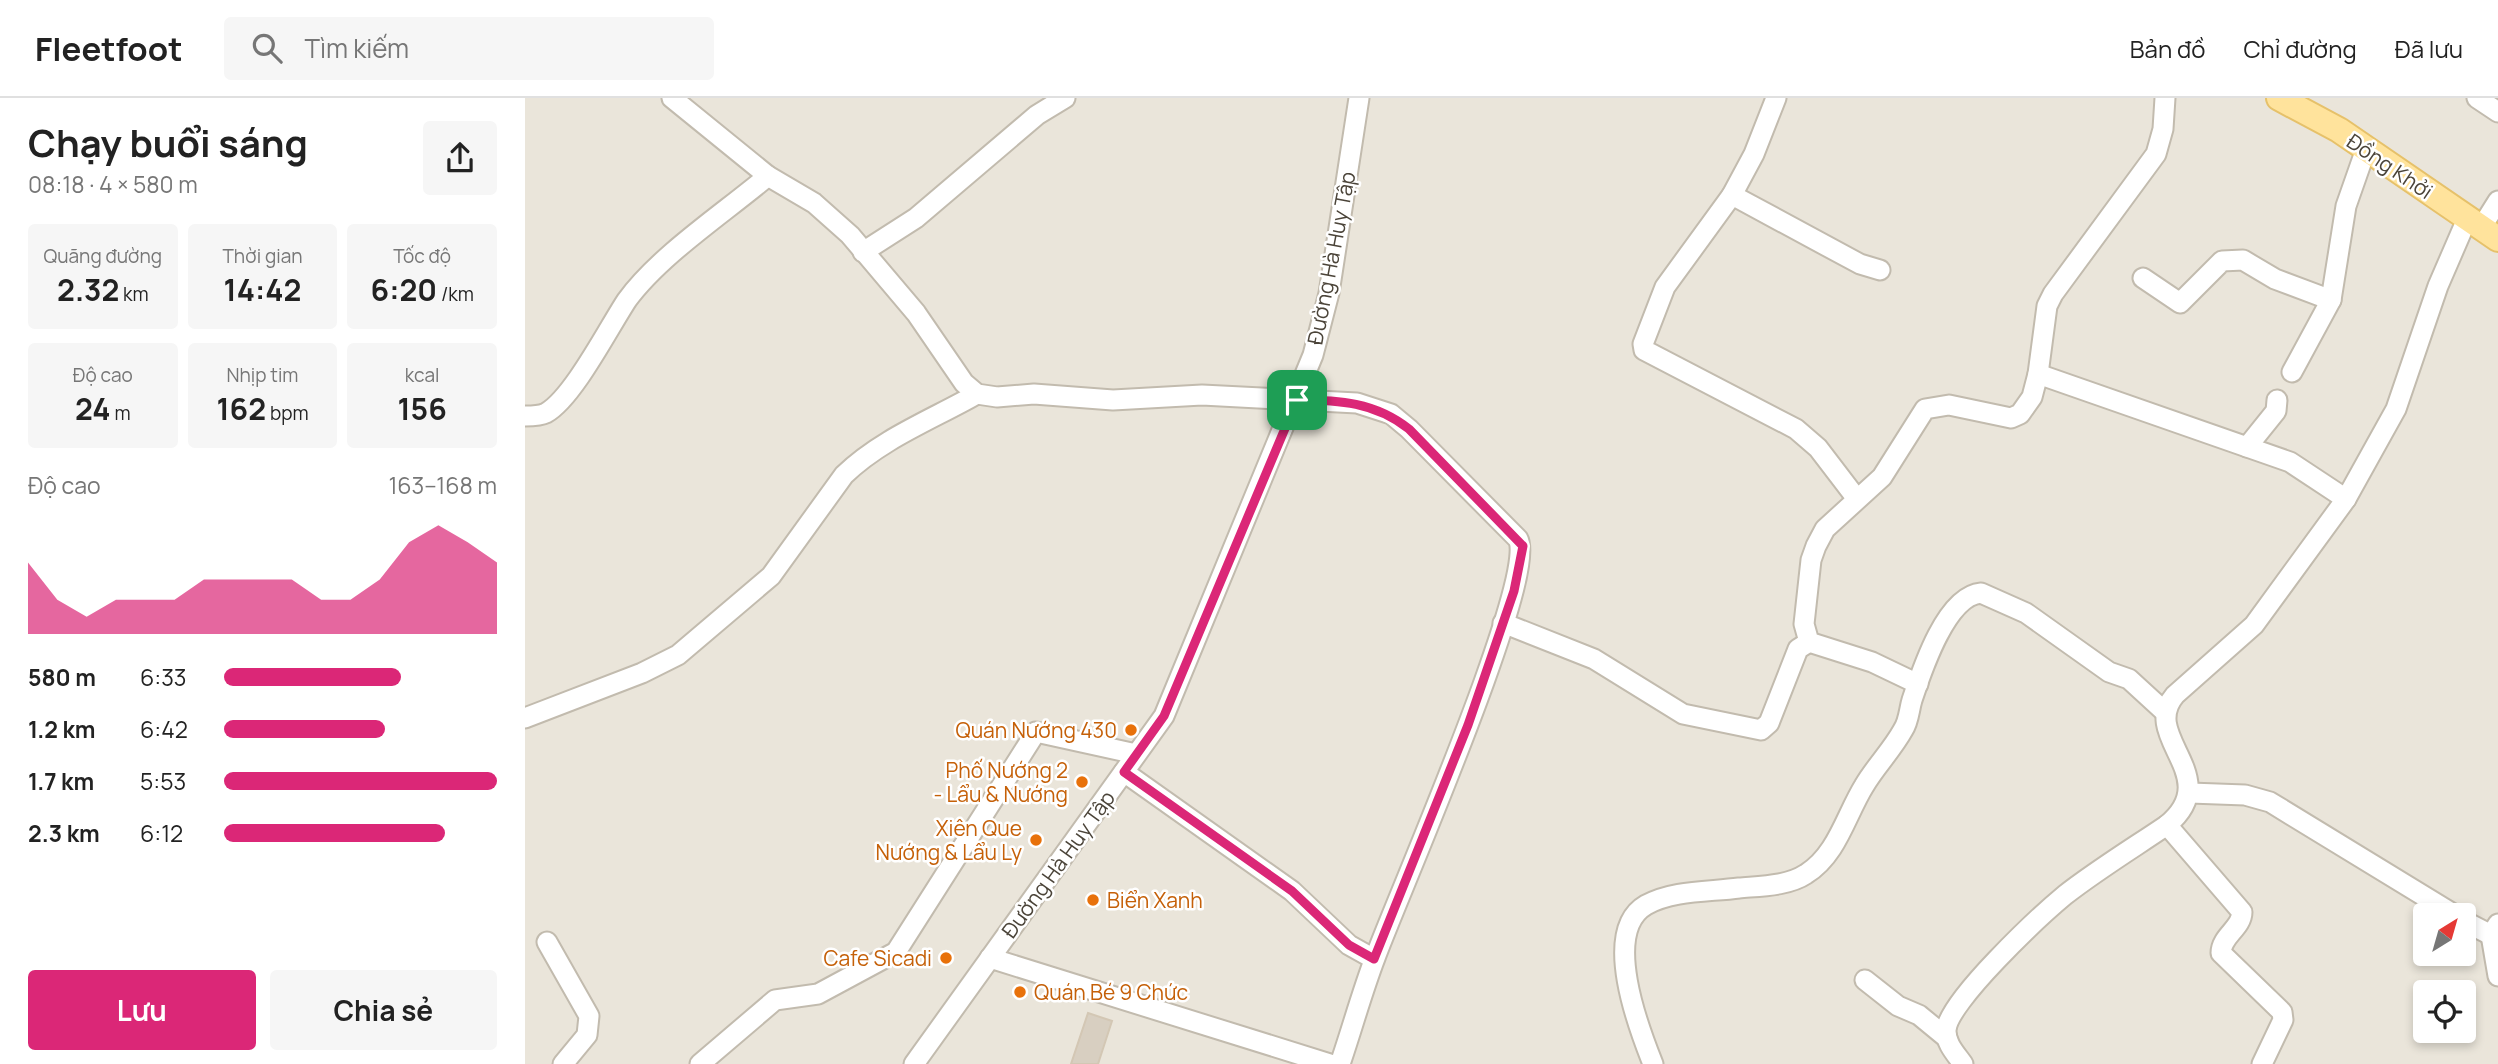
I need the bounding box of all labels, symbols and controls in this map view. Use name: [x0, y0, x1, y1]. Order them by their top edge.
search box: [224, 17, 714, 80]
text: Fleetfoot: [35, 26, 182, 71]
icon: search: [248, 29, 286, 67]
text: Tìm kiếm: [304, 30, 409, 66]
text: Bản đồ: [2130, 32, 2205, 65]
text: Chỉ đường: [2243, 32, 2357, 65]
text: Đã lưu: [2395, 32, 2463, 65]
text: Chạy buổi sáng: [28, 116, 308, 168]
button: share: [423, 121, 497, 195]
street label: Đồng Khởi: [2342, 127, 2438, 205]
text: 08:18 · 4 × 580 m: [28, 168, 198, 200]
street label: Đường Hà Huy Tập: [1300, 169, 1362, 347]
text: Quãng đường: [44, 243, 162, 269]
text: Thời gian: [223, 243, 302, 269]
text: Tốc độ: [393, 243, 451, 269]
text: 2.32: [57, 269, 119, 310]
text: 14:42: [224, 269, 301, 310]
text: 6:20: [371, 269, 437, 310]
text: km: [119, 281, 149, 307]
text: /km: [437, 281, 474, 307]
text: Độ cao: [73, 362, 133, 388]
text: Nhịp tim: [227, 362, 298, 388]
text: kcal: [405, 362, 440, 388]
pin: [1267, 370, 1327, 430]
icon: arrive: [1278, 381, 1316, 419]
text: 24: [75, 388, 111, 429]
text: 162: [216, 388, 266, 429]
text: 156: [397, 388, 447, 429]
text: m: [111, 400, 131, 426]
text: bpm: [266, 400, 309, 426]
text: Độ cao: [28, 469, 101, 501]
text: 163–168 m: [388, 469, 497, 501]
text: 580 m: [28, 661, 96, 693]
text: 6:33: [140, 661, 187, 693]
text: 1.2 km: [28, 713, 95, 745]
text: 6:42: [140, 713, 188, 745]
place label: Quán Nướng 430: [955, 716, 1117, 744]
marker: Quán Nướng 430: [1123, 722, 1139, 738]
place label: Phố Nướng 2 - Lẩu & Nướng: [933, 756, 1068, 808]
text: 1.7 km: [28, 765, 94, 797]
text: 5:53: [140, 765, 186, 797]
marker: Phố Nướng 2 - Lẩu & Nướng: [1074, 774, 1090, 790]
street label: Đường Hà Huy Tập: [995, 785, 1121, 943]
place label: Xiên Que Nướng & Lẩu Ly: [876, 814, 1022, 866]
text: 2.3 km: [28, 817, 100, 849]
text: 6:12: [140, 817, 183, 849]
marker: Xiên Que Nướng & Lẩu Ly: [1028, 832, 1044, 848]
place label: Biển Xanh: [1107, 886, 1203, 914]
marker: Biển Xanh: [1085, 892, 1101, 908]
north arrow: [2413, 903, 2476, 966]
map controls: [2413, 903, 2476, 1043]
place label: Cafe Sicadi: [823, 944, 932, 972]
marker: Cafe Sicadi: [938, 950, 954, 966]
button: Lưu: [28, 970, 256, 1050]
button: Chia sẻ: [270, 970, 497, 1050]
place label: Quán Bé 9 Chức: [1034, 978, 1188, 1006]
button: locate: [2413, 980, 2476, 1043]
marker: Quán Bé 9 Chức: [1012, 984, 1028, 1000]

